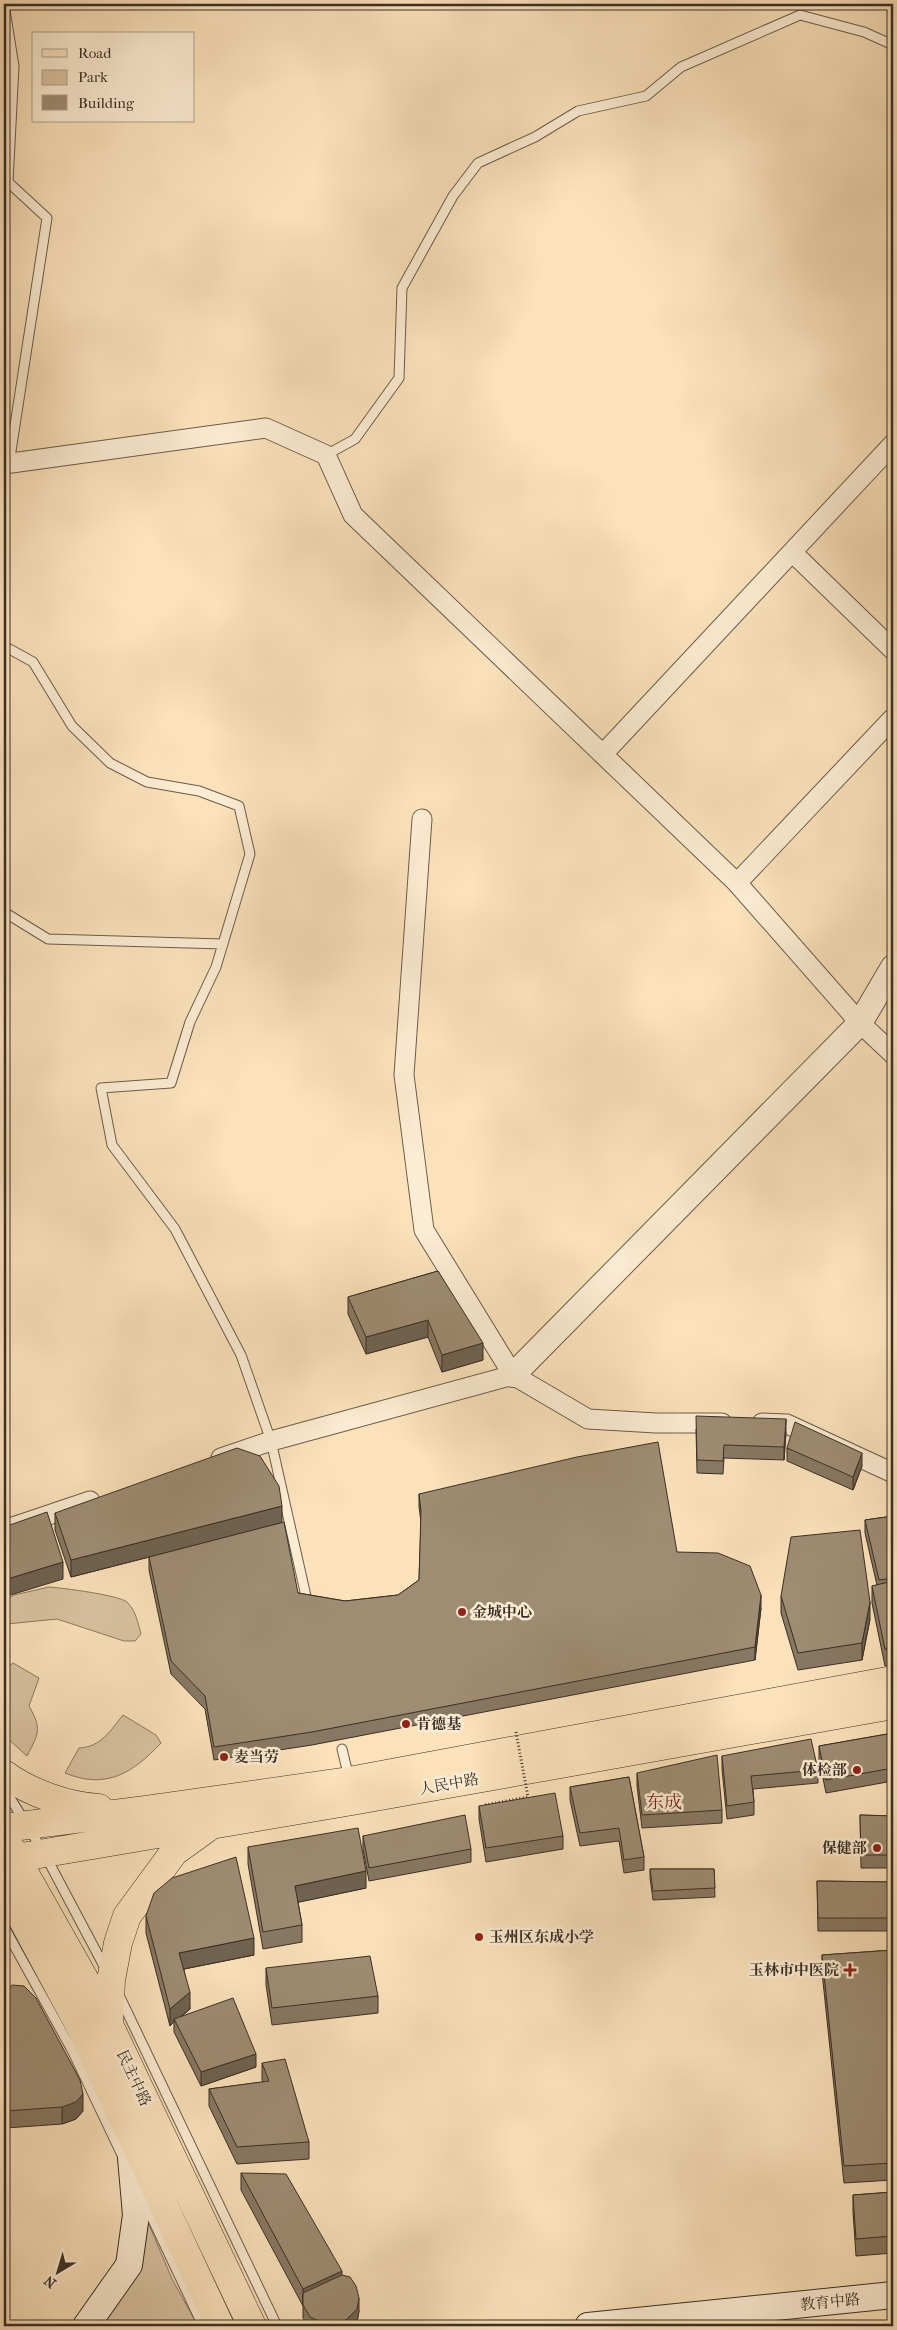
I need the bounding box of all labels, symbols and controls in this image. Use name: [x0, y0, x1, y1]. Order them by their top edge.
legend: [32, 32, 195, 122]
text: Road: [78, 44, 112, 62]
text: Park: [78, 68, 108, 86]
text: Building: [78, 94, 135, 112]
place label: 金城中心: [472, 1603, 532, 1621]
marker: 金城中心: [456, 1606, 468, 1618]
place label: 肯德基: [416, 1715, 462, 1733]
marker: 肯德基: [400, 1718, 412, 1730]
place label: 麦当劳: [234, 1748, 279, 1766]
marker: 麦当劳: [218, 1751, 230, 1763]
place label: 体检部: [802, 1761, 847, 1779]
marker: 体检部: [851, 1764, 863, 1776]
street label: 人民中路: [418, 1770, 480, 1798]
district label: 东成: [646, 1792, 682, 1813]
place label: 保健部: [822, 1839, 867, 1857]
marker: 保健部: [871, 1842, 883, 1854]
place label: 玉州区东成小学: [489, 1928, 594, 1946]
marker: 玉州区东成小学: [473, 1931, 485, 1943]
place label: 玉林市中医院: [749, 1961, 839, 1979]
marker: 玉林市中医院: [843, 1963, 857, 1977]
street label: 民主中路: [113, 2047, 155, 2109]
north arrow: [32, 2248, 82, 2298]
text: N: [41, 2272, 60, 2292]
street label: 教育中路: [799, 2290, 861, 2314]

